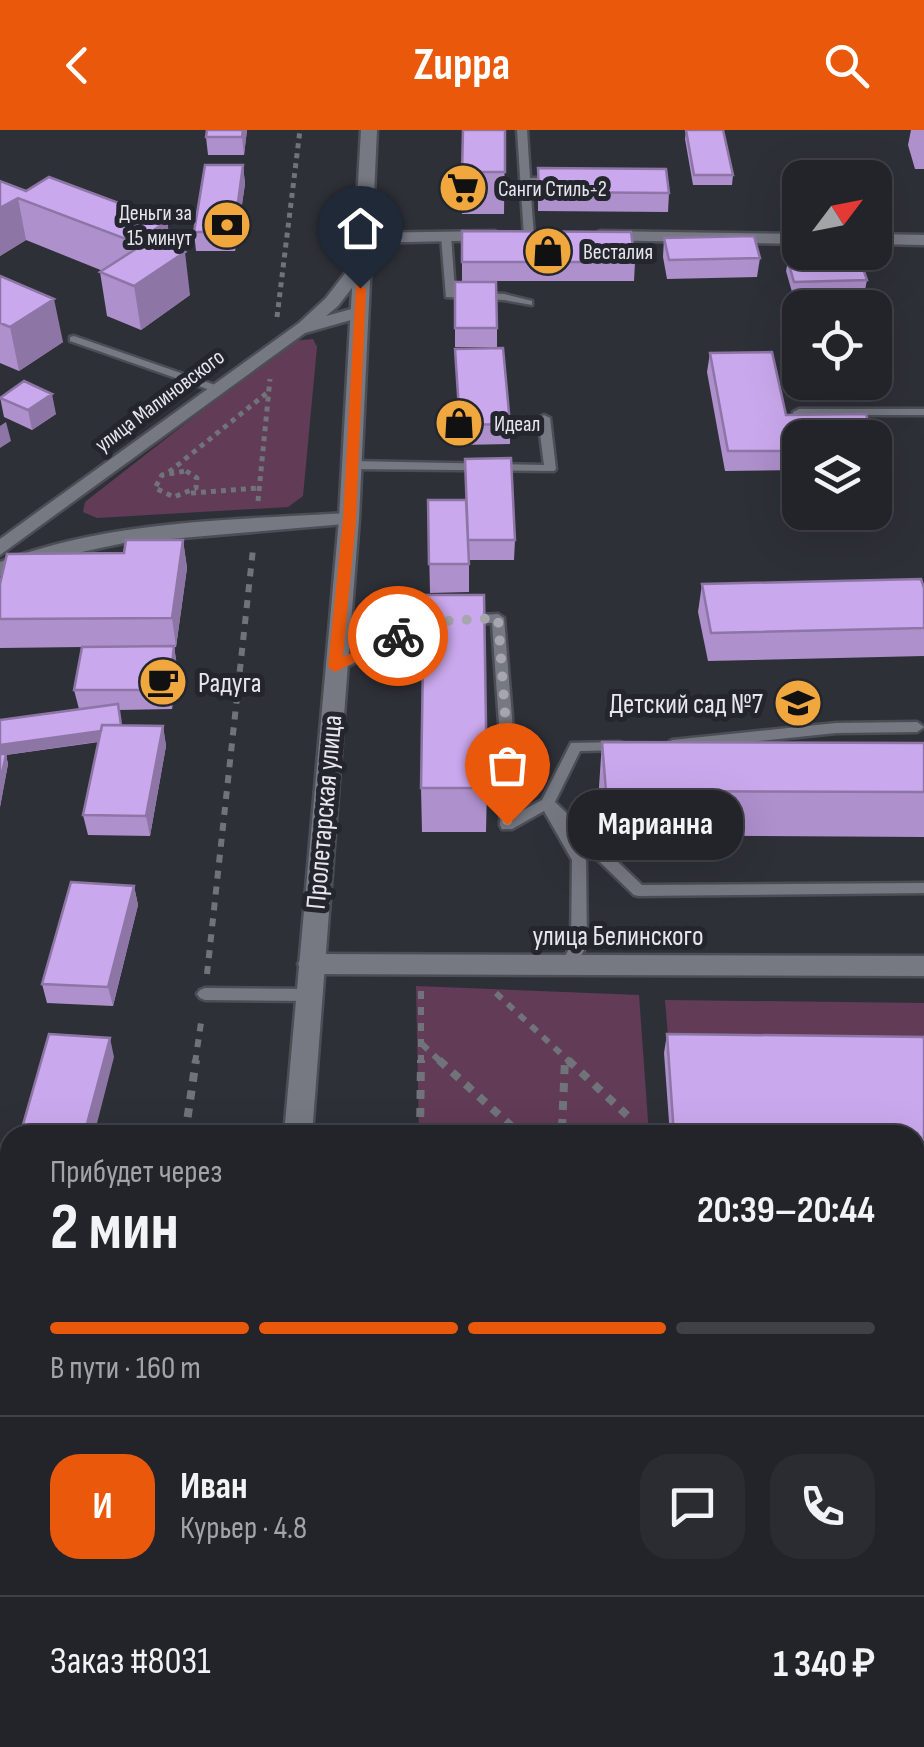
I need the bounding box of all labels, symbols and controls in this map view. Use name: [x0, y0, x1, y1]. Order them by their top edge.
icon: back: [50, 38, 105, 93]
text: Zuppa: [414, 38, 510, 93]
icon: search: [819, 38, 874, 93]
north arrow: [782, 160, 892, 270]
map controls: [782, 160, 892, 530]
supermarket icon: Санги Стиль-2: [437, 162, 489, 214]
place label: Санги Стиль-2: [498, 176, 607, 203]
pin: [318, 186, 403, 289]
bank icon: Деньги за 15 минут: [201, 199, 253, 251]
place label: Деньги за 15 минут: [119, 200, 193, 252]
icon: home: [333, 201, 388, 256]
shop icon: Весталия: [522, 225, 574, 277]
place label: Весталия: [583, 239, 653, 266]
button: locate: [782, 290, 892, 400]
street label: улица Малиновского: [90, 344, 230, 459]
shop icon: Идеал: [433, 397, 485, 449]
place label: Идеал: [494, 411, 540, 438]
button: layers: [782, 420, 892, 530]
courier: [348, 586, 448, 686]
icon: bike: [371, 609, 426, 664]
cafe icon: Радуга: [137, 656, 189, 708]
place label: Радуга: [198, 667, 262, 700]
school or university icon: Детский сад №7: [772, 677, 824, 729]
place label: Детский сад №7: [610, 688, 763, 721]
street label: Пролетарская улица: [300, 714, 349, 911]
pin: [465, 723, 550, 826]
icon: bag: [480, 738, 535, 793]
callout: Марианна: [567, 790, 742, 860]
text: Марианна: [598, 805, 713, 844]
street label: улица Белинского: [532, 920, 704, 953]
text: Прибудет через: [50, 1153, 222, 1192]
text: 20:39–20:44: [697, 1188, 875, 1233]
text: 2 мин: [50, 1190, 179, 1268]
text: В пути · 160 m: [50, 1349, 201, 1388]
button: chat: [640, 1454, 745, 1559]
button: phone: [770, 1454, 875, 1559]
text: Иван: [180, 1464, 248, 1509]
text: И: [92, 1484, 113, 1529]
text: Курьер · 4.8: [180, 1509, 307, 1548]
text: Заказ #8031: [50, 1639, 211, 1684]
text: 1 340 ₽: [773, 1642, 875, 1687]

